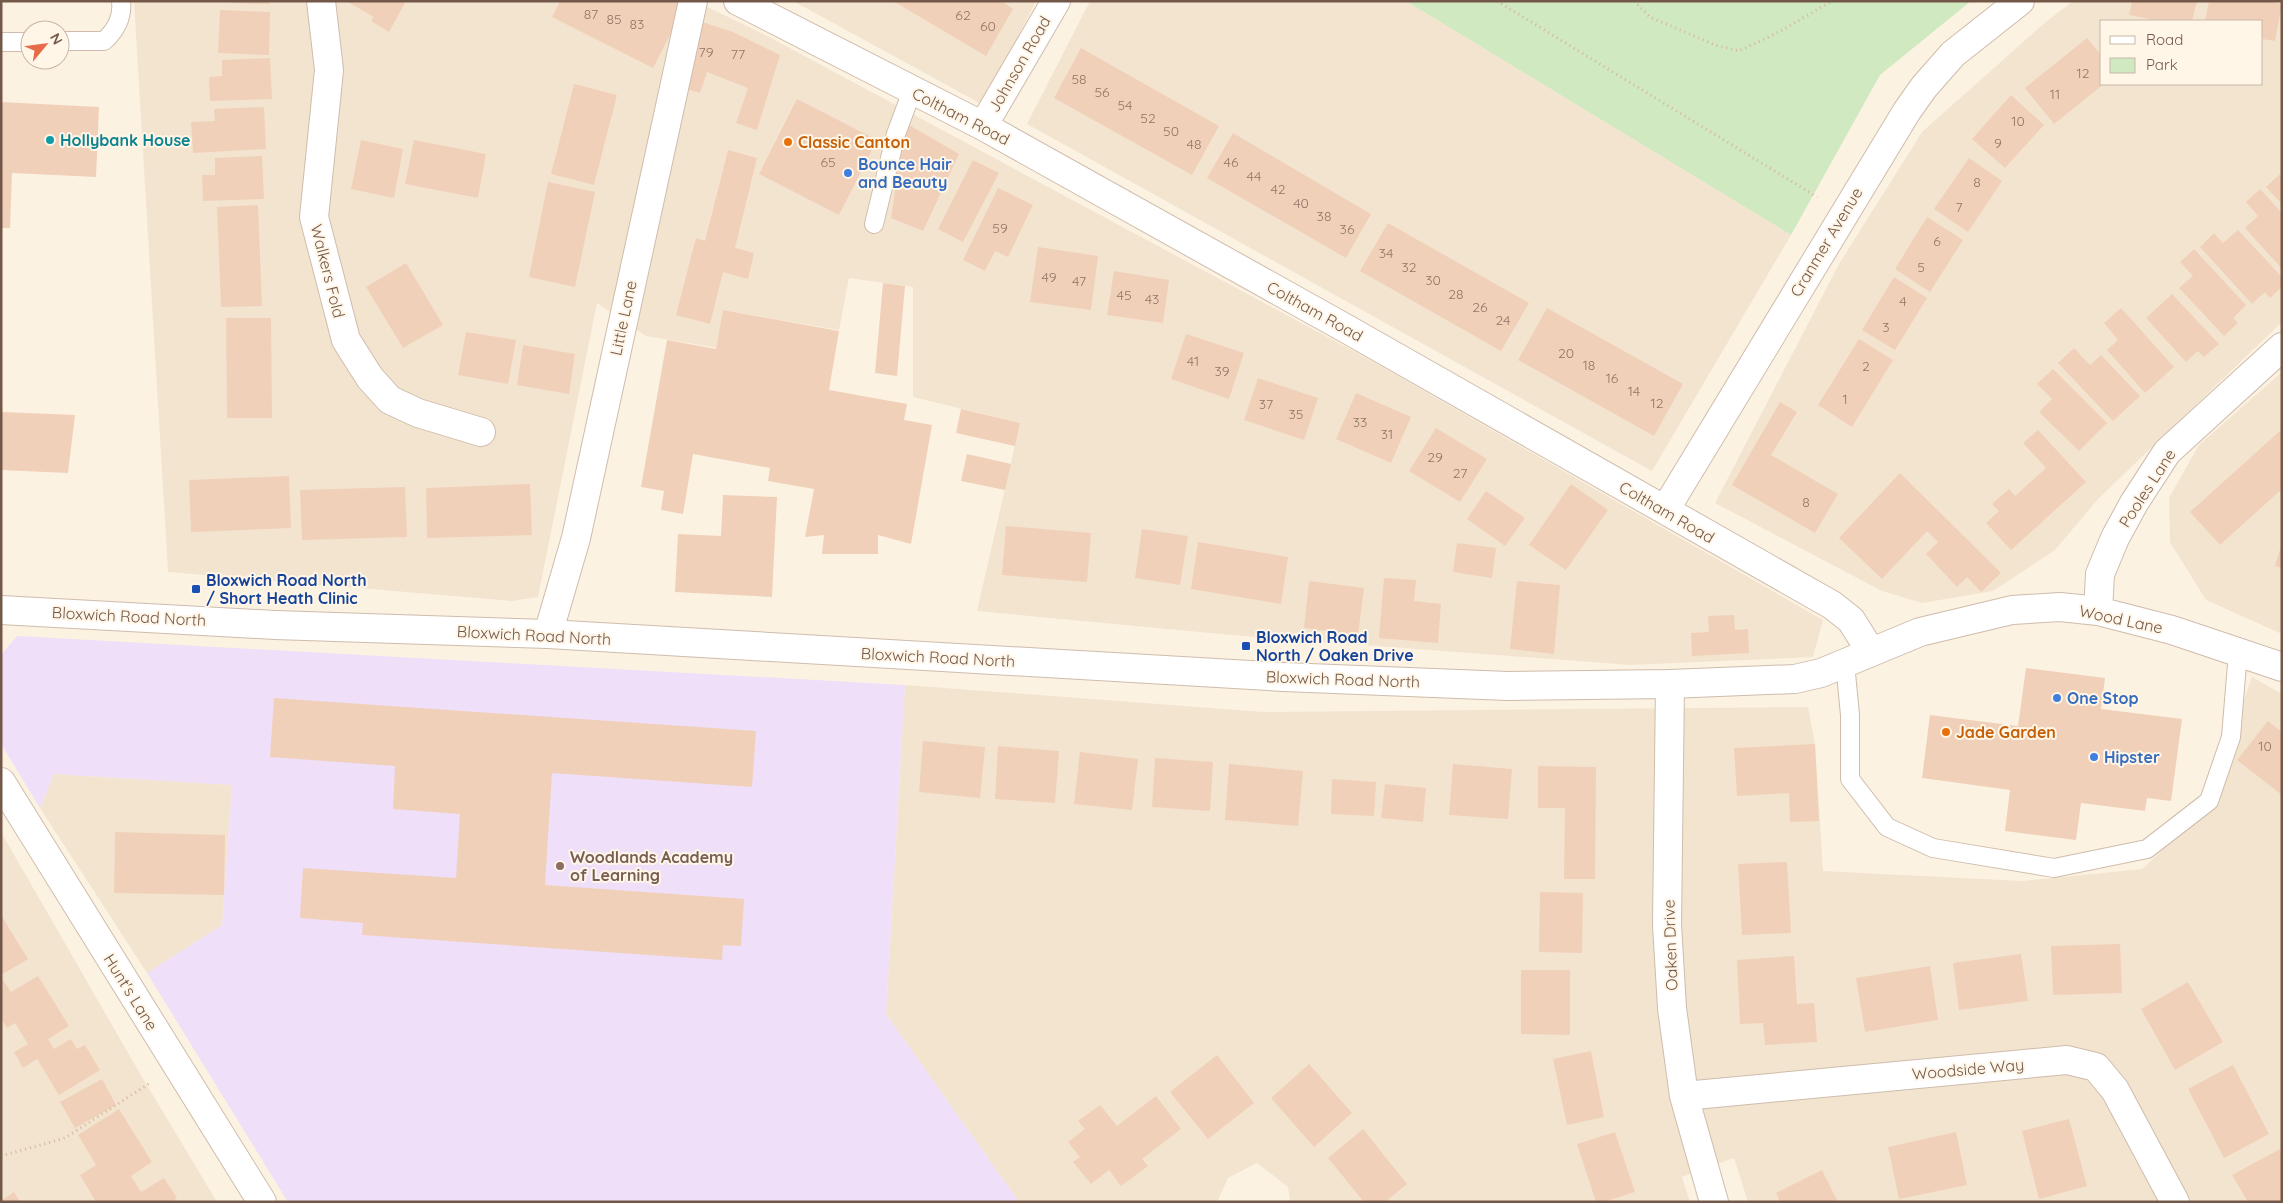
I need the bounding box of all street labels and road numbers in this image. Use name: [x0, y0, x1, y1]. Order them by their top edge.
street label: Johnson Road: [983, 12, 1055, 116]
street label: Coltham Road: [909, 83, 1013, 149]
street label: Cranmer Avenue: [1785, 184, 1867, 300]
street label: Walkers Fold: [307, 222, 349, 320]
street label: Coltham Road: [1264, 276, 1366, 346]
street label: Little Lane: [605, 279, 641, 357]
street label: Pooles Lane: [2114, 445, 2180, 531]
street label: Coltham Road: [1616, 477, 1718, 547]
street label: Wood Lane: [2077, 600, 2165, 638]
street label: Bloxwich Road North: [51, 602, 207, 630]
street label: Bloxwich Road North: [456, 621, 612, 649]
street label: Bloxwich Road North: [860, 643, 1016, 671]
street label: Bloxwich Road North: [1266, 666, 1420, 692]
street label: Oaken Drive: [1658, 899, 1682, 991]
street label: Hunt's Lane: [100, 950, 162, 1034]
street label: Woodside Way: [1911, 1054, 2025, 1084]

